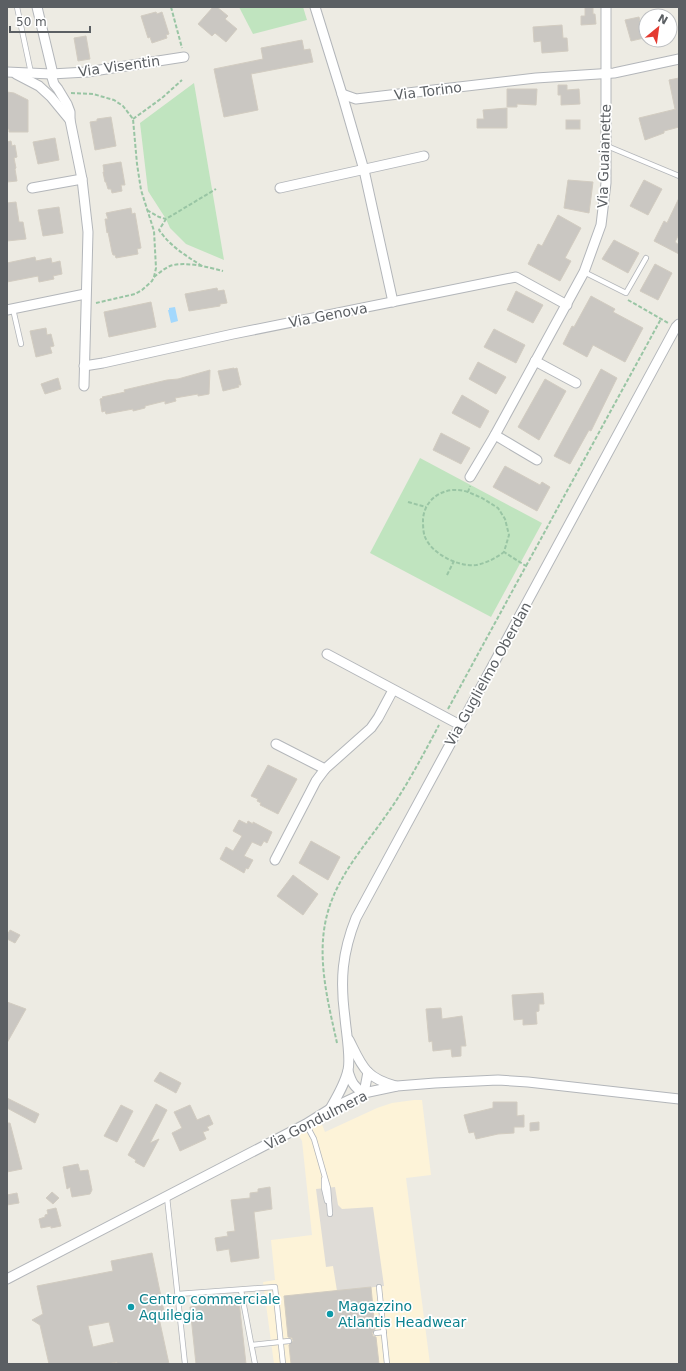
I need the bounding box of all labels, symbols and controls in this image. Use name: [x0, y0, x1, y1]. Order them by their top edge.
scale bar: [10, 8, 90, 34]
north arrow: [638, 8, 678, 48]
text: N: [655, 12, 670, 28]
text: 50 m: [16, 15, 47, 29]
street label: Via Visentin: [77, 52, 161, 80]
street label: Via Torino: [393, 79, 463, 103]
street label: Via Guaianette: [594, 104, 614, 208]
street label: Via Genova: [287, 300, 369, 330]
street label: Via Guglielmo Oberdan: [442, 599, 534, 749]
street label: Via Gondulmera: [262, 1087, 370, 1153]
place label: Centro commerciale Aquilegia: [139, 1291, 280, 1323]
place label: Magazzino Atlantis Headwear: [338, 1298, 467, 1330]
marker: Centro commerciale Aquilegia: [126, 1302, 136, 1312]
marker: Magazzino Atlantis Headwear: [325, 1309, 335, 1319]

